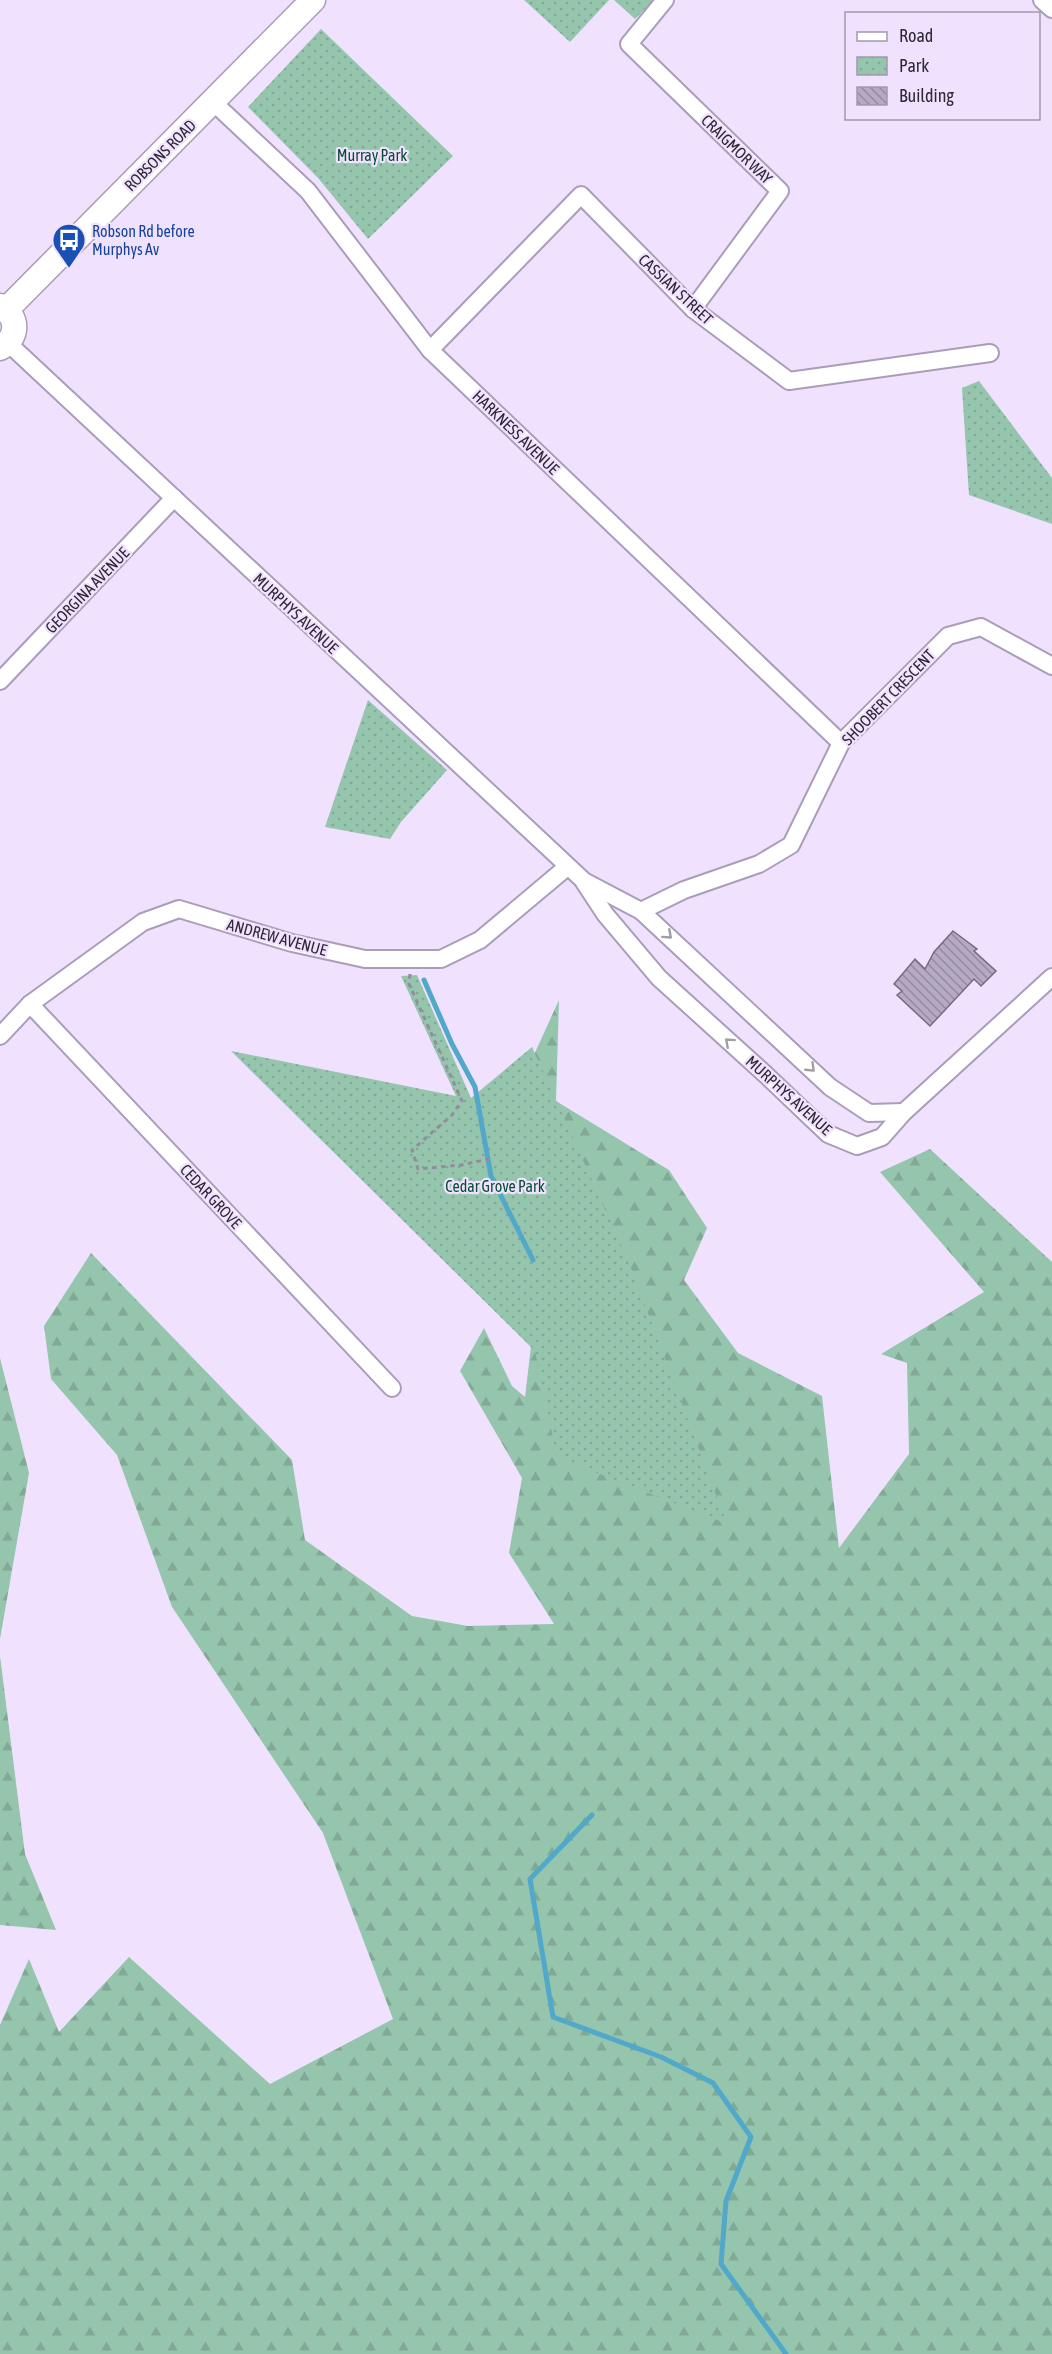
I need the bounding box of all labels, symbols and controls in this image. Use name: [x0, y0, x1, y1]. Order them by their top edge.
legend: [845, 12, 1040, 120]
text: Road: [899, 25, 933, 46]
text: Park: [899, 55, 929, 76]
text: Building: [899, 85, 954, 106]
street label: CRAIGMOR WAY: [698, 111, 777, 188]
street label: ROBSONS ROAD: [121, 116, 199, 194]
park label: Murray Park: [337, 146, 407, 165]
bus stop icon: Robson Rd before Murphys Av: [51, 222, 87, 269]
place label: Robson Rd before Murphys Av: [92, 222, 195, 259]
street label: CASSIAN STREET: [635, 250, 717, 328]
street label: HARKNESS AVENUE: [469, 386, 563, 478]
street label: GEORGINA AVENUE: [41, 543, 133, 637]
street label: MURPHYS AVENUE: [250, 569, 342, 657]
street label: SHOOBERT CRESCENT: [838, 646, 938, 748]
street label: ANDREW AVENUE: [225, 915, 329, 959]
one-way arrow: [661, 928, 672, 939]
one-way arrow: [725, 1038, 736, 1049]
street label: MURPHYS AVENUE: [742, 1052, 836, 1138]
one-way arrow: [804, 1061, 814, 1072]
street label: CEDAR GROVE: [177, 1160, 245, 1232]
park label: Cedar Grove Park: [445, 1177, 545, 1195]

